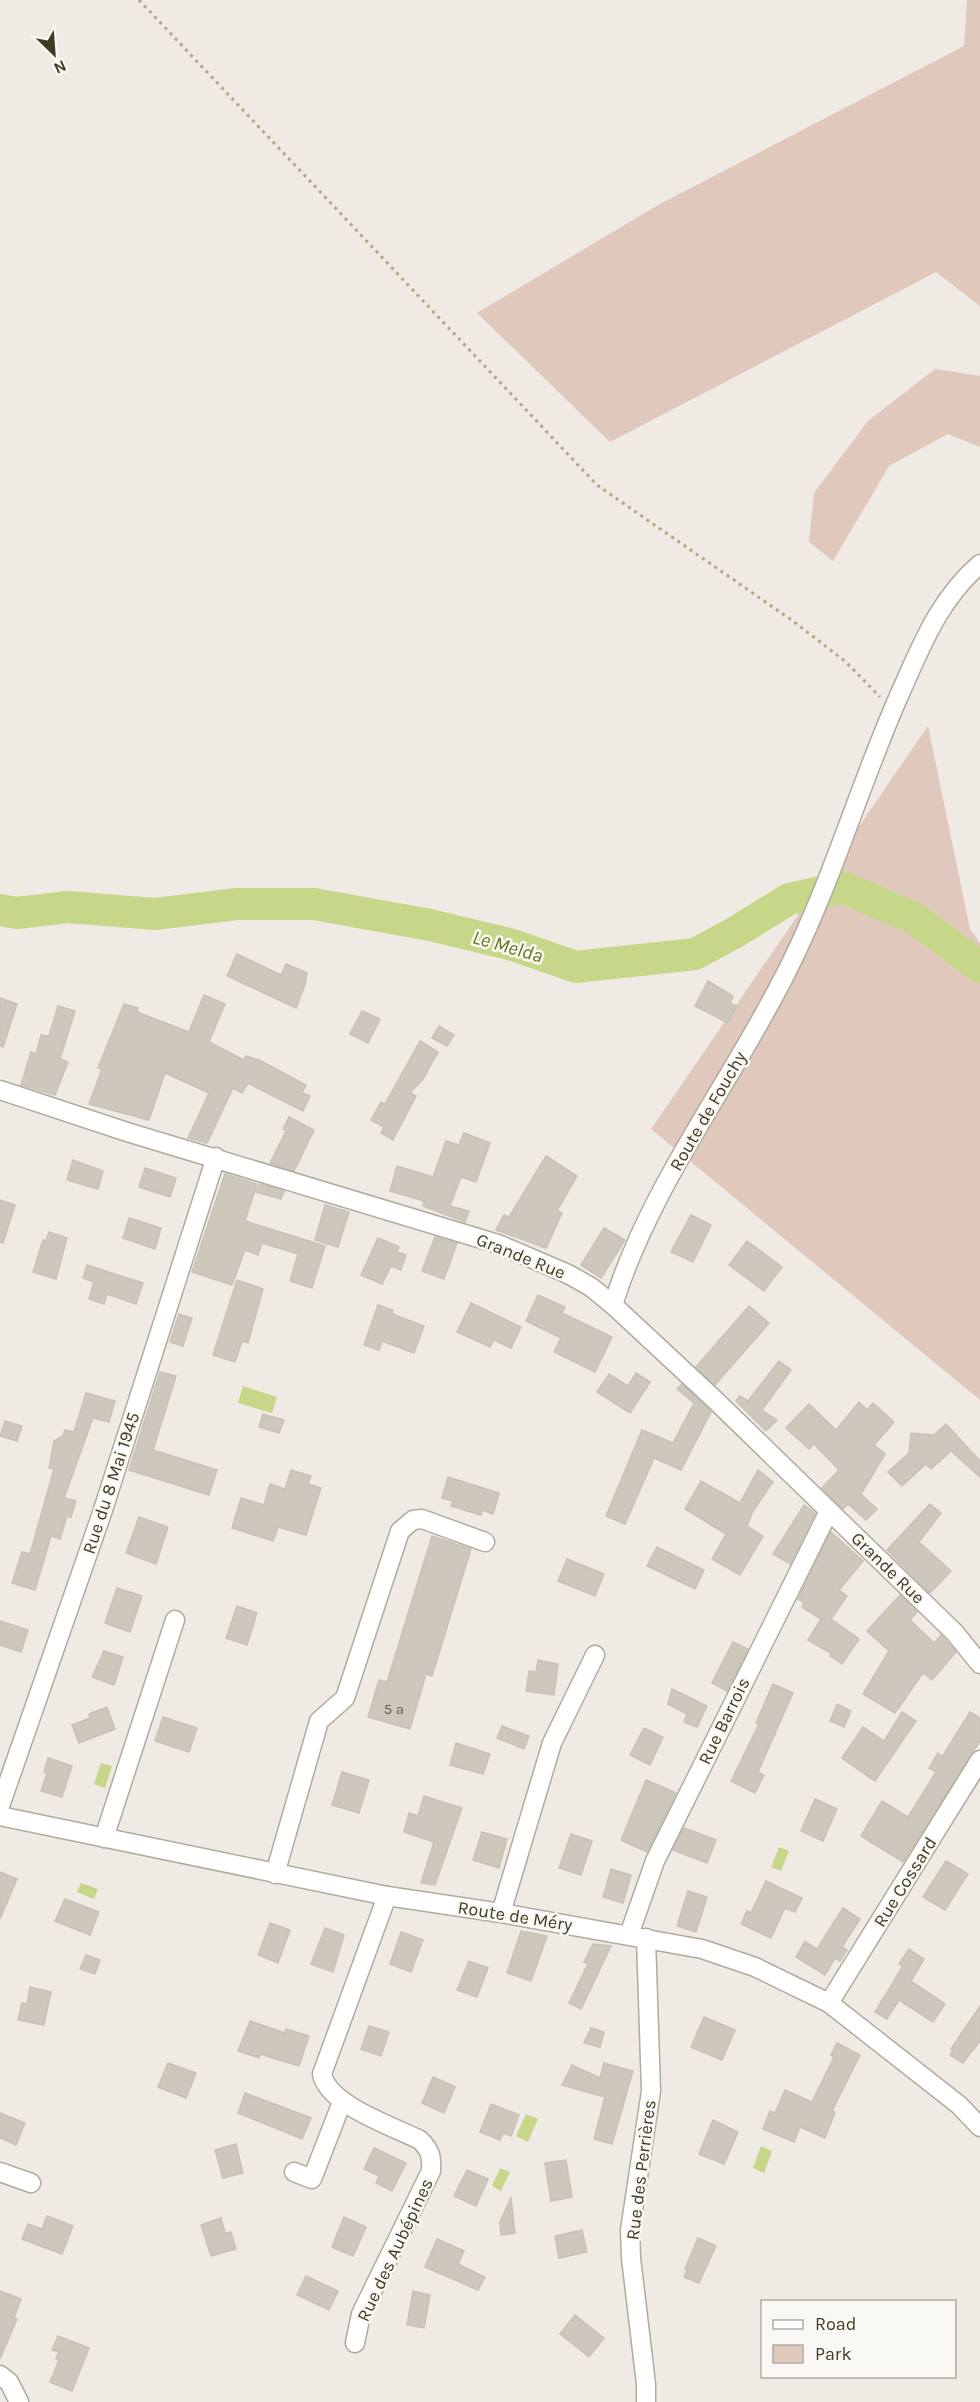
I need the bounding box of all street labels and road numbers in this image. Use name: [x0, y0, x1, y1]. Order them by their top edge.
street label: Route de Fouchy: [665, 1047, 751, 1175]
street label: Grande Rue: [473, 1228, 569, 1284]
street label: Rue du 8 Mai 1945: [78, 1409, 144, 1557]
street label: Grande Rue: [846, 1527, 930, 1609]
street label: Rue Barrois: [693, 1674, 755, 1768]
street label: Rue Cossard: [869, 1833, 941, 1931]
street label: Route de Méry: [456, 1896, 574, 1936]
street label: Rue des Perrières: [621, 2099, 661, 2241]
street label: Rue des Aubépines: [352, 2175, 438, 2325]

